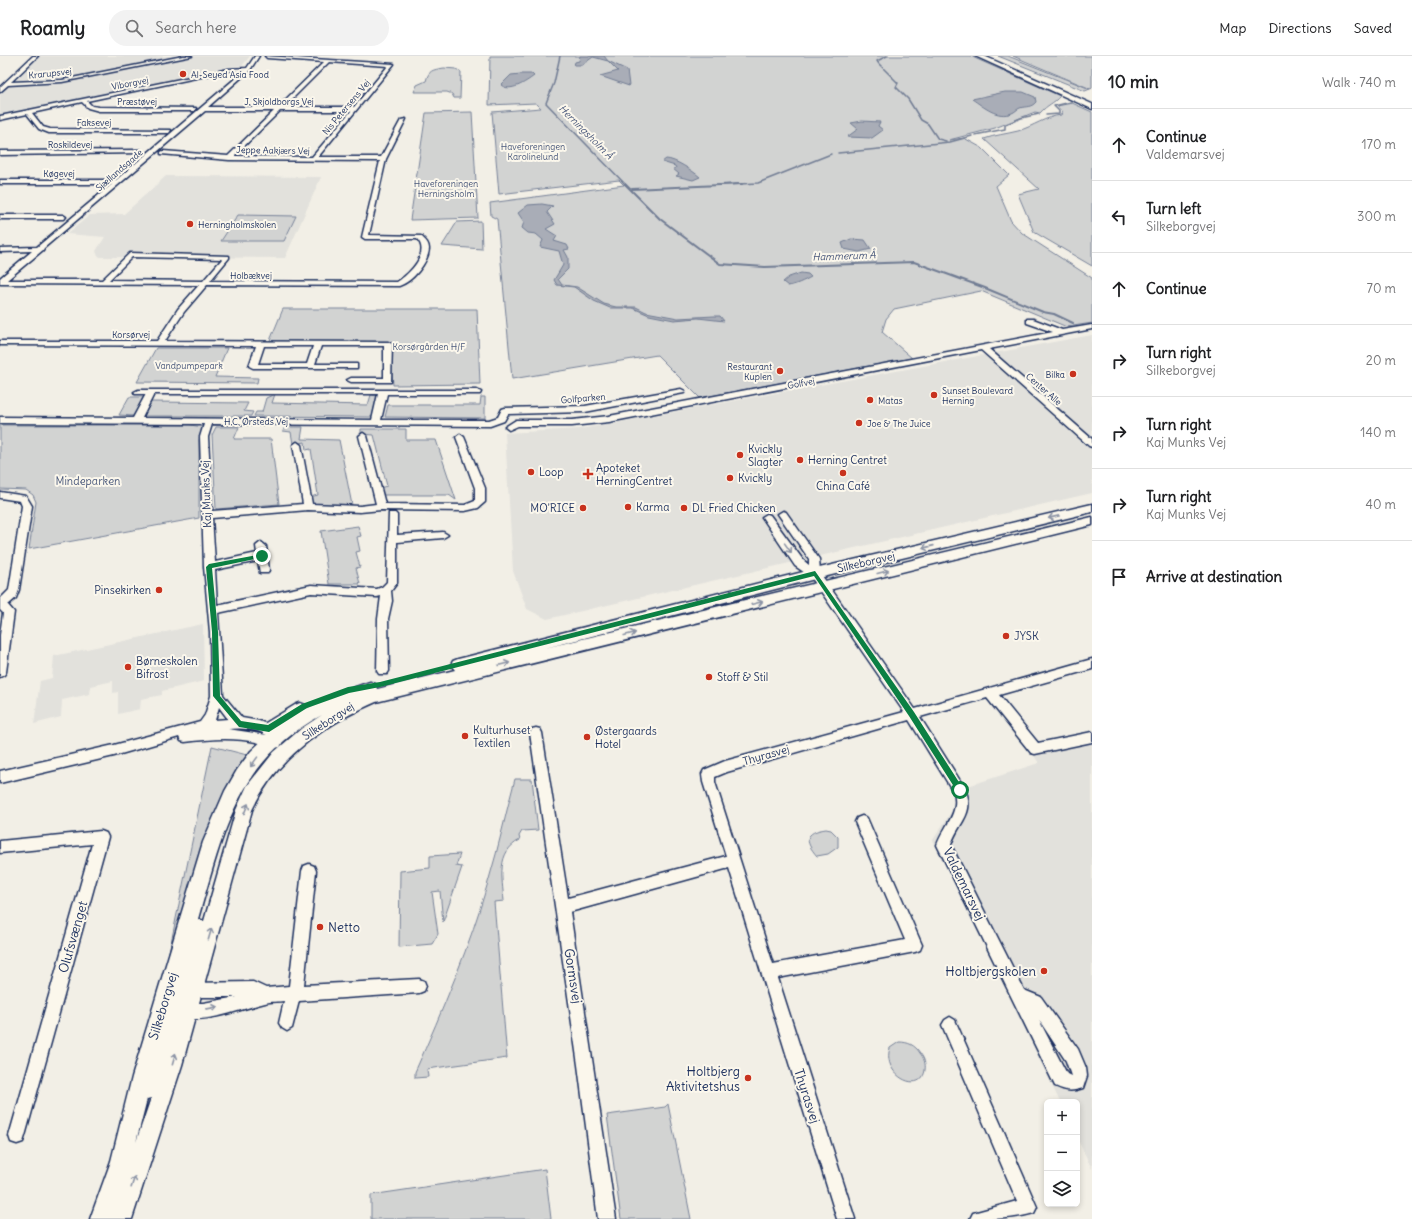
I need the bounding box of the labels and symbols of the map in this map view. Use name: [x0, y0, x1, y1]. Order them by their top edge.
street label: Krarupsvej: [28, 65, 72, 81]
marker: Al-Seyed Asia Food: [178, 69, 188, 79]
place label: Al-Seyed Asia Food: [191, 69, 269, 80]
street label: Viborgvej: [111, 74, 149, 92]
street label: Nis Petersens Vej: [320, 77, 372, 137]
street label: Præstøvej: [117, 96, 157, 107]
street label: J. Skjoldborgs Vej: [244, 96, 314, 107]
water label: Herningsholm Å: [556, 102, 616, 162]
street label: Faksevej: [77, 117, 111, 128]
street label: Roskildevej: [48, 139, 92, 150]
park label: Haveforeningen Karolinelund: [501, 141, 565, 162]
street label: Jeppe Aakjærs Vej: [236, 144, 310, 156]
street label: Sjællandsgade: [93, 147, 145, 193]
street label: Køgevej: [43, 168, 75, 179]
park label: Haveforeningen Herningsholm: [414, 178, 478, 199]
marker: Herningholmskolen: [185, 219, 195, 229]
place label: Herningholmskolen: [198, 219, 276, 230]
water label: Hammerum Å: [812, 248, 876, 264]
street label: Holbækvej: [230, 270, 272, 281]
street label: Korsørvej: [112, 329, 150, 340]
park label: Korsørgården H/F: [393, 341, 465, 352]
park label: Vandpumpepark: [155, 360, 223, 371]
place label: Restaurant Kuplen: [727, 361, 772, 382]
marker: Restaurant Kuplen: [775, 366, 785, 376]
place label: Bilka: [1045, 369, 1065, 380]
marker: Bilka: [1068, 369, 1078, 379]
street label: Center Alle: [1024, 370, 1064, 408]
street label: Golfvej: [786, 375, 816, 391]
place label: Sunset Boulevard Herning: [942, 385, 1013, 406]
marker: Sunset Boulevard Herning: [929, 390, 939, 400]
street label: Golfparken: [560, 391, 606, 405]
marker: Matas: [865, 395, 875, 405]
place label: Matas: [878, 395, 903, 406]
street label: H.C. Ørsteds Vej: [224, 416, 288, 427]
marker: Joe & The Juice: [854, 418, 864, 428]
place label: Joe & The Juice: [867, 418, 931, 429]
place label: Kvickly Slagter: [748, 442, 783, 469]
marker: Kvickly Slagter: [735, 450, 745, 460]
place label: Herning Centret: [808, 453, 887, 467]
marker: Herning Centret: [795, 455, 805, 465]
street label: Kaj Munks Vej: [198, 460, 214, 528]
place label: Apoteket HerningCentret: [596, 461, 673, 488]
place label: Loop: [539, 465, 564, 479]
marker: Loop: [526, 467, 536, 477]
marker: China Café: [838, 468, 848, 478]
marker: Apoteket HerningCentret: [583, 469, 593, 479]
place label: Kvickly: [738, 471, 772, 485]
marker: Kvickly: [725, 473, 735, 483]
park label: Mindeparken: [56, 474, 120, 488]
place label: China Café: [816, 479, 870, 493]
place label: Karma: [636, 500, 669, 514]
place label: MO'RICE: [530, 501, 575, 515]
place label: DL Fried Chicken: [692, 501, 776, 515]
marker: Karma: [623, 502, 633, 512]
marker: MO'RICE: [578, 503, 588, 513]
marker: DL Fried Chicken: [679, 503, 689, 513]
one-way arrow: [1048, 514, 1061, 522]
one-way arrow: [784, 543, 793, 554]
one-way arrow: [921, 544, 934, 551]
route end: [253, 547, 271, 565]
street label: Silkeborgvej: [836, 549, 896, 575]
one-way arrow: [876, 568, 889, 576]
place label: Pinsekirken: [94, 583, 151, 597]
marker: Pinsekirken: [154, 585, 164, 595]
one-way arrow: [750, 599, 763, 606]
one-way arrow: [623, 629, 636, 637]
place label: JYSK: [1014, 629, 1039, 643]
marker: JYSK: [1001, 631, 1011, 641]
place label: Børneskolen Bifrost: [136, 654, 198, 681]
one-way arrow: [497, 660, 510, 668]
marker: Børneskolen Bifrost: [123, 662, 133, 672]
place label: Stoff & Stil: [717, 670, 768, 684]
marker: Stoff & Stil: [704, 672, 714, 682]
street label: Silkeborgvej: [299, 699, 357, 743]
place label: Kulturhuset Textilen: [473, 723, 531, 750]
place label: Østergaards Hotel: [595, 724, 657, 751]
marker: Kulturhuset Textilen: [460, 731, 470, 741]
marker: Østergaards Hotel: [582, 732, 592, 742]
street label: Thyrasvej: [741, 742, 791, 768]
one-way arrow: [249, 756, 258, 767]
route start: [951, 781, 969, 799]
one-way arrow: [242, 803, 250, 815]
street label: Valdemarsvej: [939, 845, 989, 923]
street label: Olufsvænget: [55, 898, 92, 975]
place label: Netto: [328, 919, 360, 936]
marker: Netto: [315, 922, 325, 932]
one-way arrow: [207, 927, 214, 940]
street label: Gormsvej: [560, 947, 586, 1005]
place label: Holtbjergskolen: [945, 963, 1036, 980]
marker: Holtbjergskolen: [1039, 966, 1049, 976]
street label: Silkeborgvej: [145, 970, 181, 1042]
one-way arrow: [205, 1004, 218, 1012]
one-way arrow: [171, 1052, 178, 1065]
place label: Holtbjerg Aktivitetshus: [666, 1063, 740, 1095]
street label: Thyrasvej: [790, 1067, 824, 1126]
marker: Holtbjerg Aktivitetshus: [743, 1073, 753, 1083]
one-way arrow: [130, 1176, 138, 1188]

